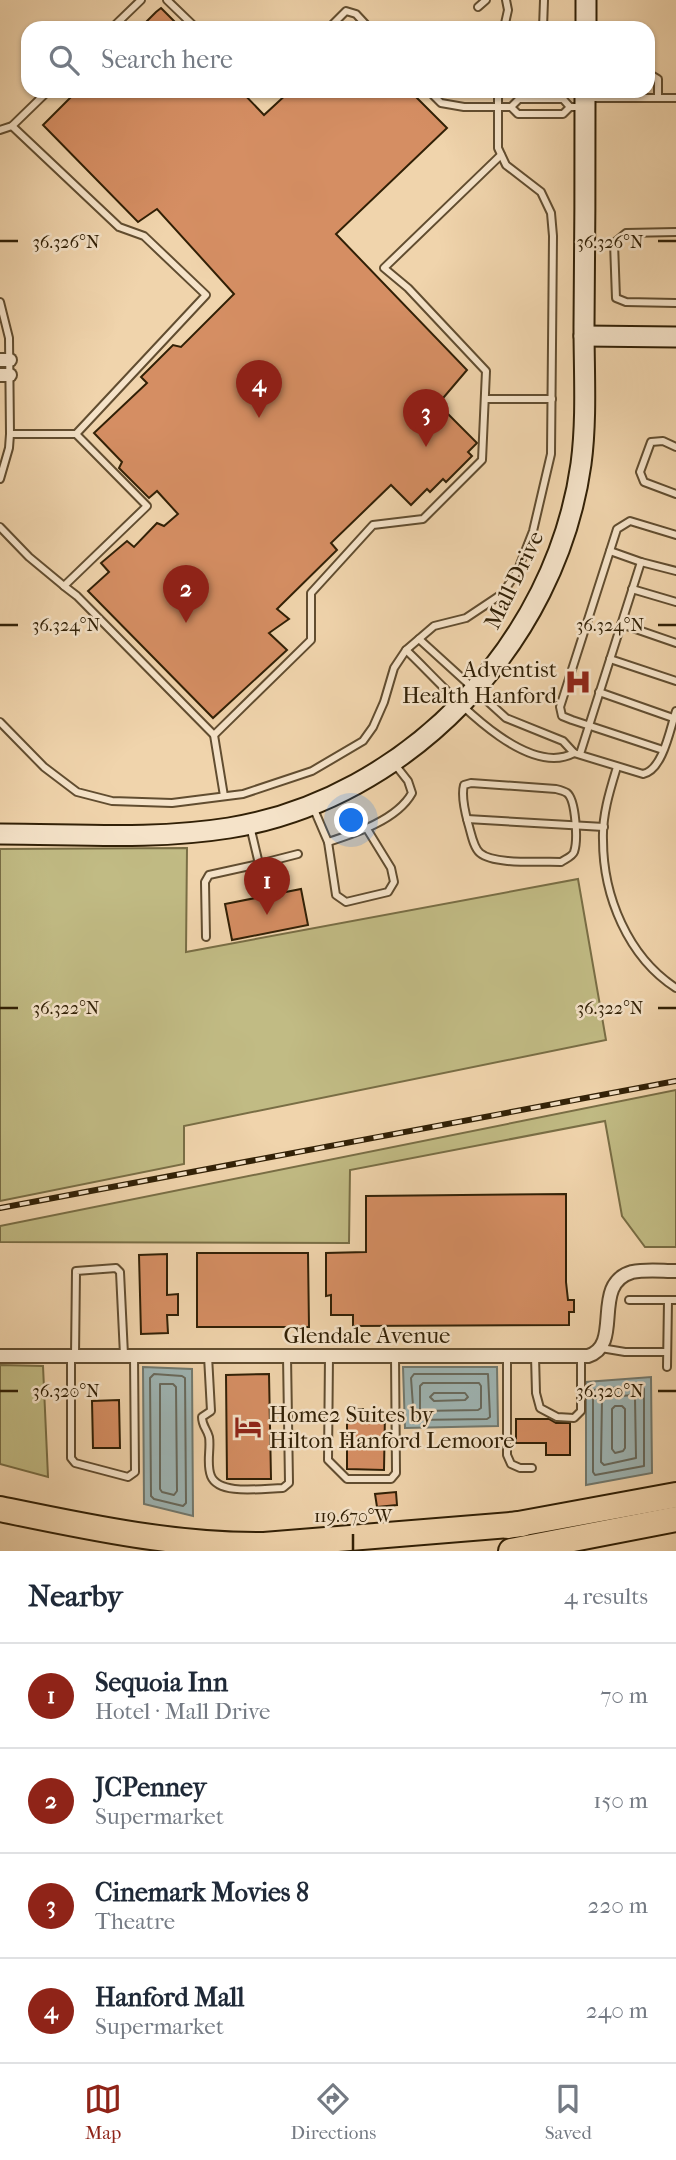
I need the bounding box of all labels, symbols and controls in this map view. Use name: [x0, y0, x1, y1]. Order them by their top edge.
search box: [21, 21, 655, 98]
icon: search: [45, 41, 83, 79]
text: Search here: [101, 44, 233, 75]
text: 36.326°N: [32, 232, 100, 253]
text: 36.326°N: [576, 232, 644, 253]
pin: 4: [236, 360, 282, 418]
pin: 3: [403, 389, 449, 447]
street label: Mall Drive: [479, 527, 549, 633]
pin: 2: [163, 565, 209, 623]
text: 36.324°N: [32, 615, 100, 636]
text: 36.324°N: [576, 615, 644, 636]
place label: Adventist Health Hanford: [402, 656, 557, 709]
hospital icon: Adventist Health Hanford: [563, 667, 593, 697]
your location: [334, 803, 368, 837]
pin: 1: [244, 857, 290, 915]
text: 36.322°N: [33, 998, 100, 1019]
text: 36.322°N: [577, 998, 644, 1019]
street label: Glendale Avenue: [284, 1322, 451, 1349]
text: 36.320°N: [32, 1381, 100, 1402]
text: 36.320°N: [576, 1381, 644, 1402]
place label: Home2 Suites by Hilton Hanford Lemoore: [269, 1401, 515, 1454]
hotel icon: Home2 Suites by Hilton Hanford Lemoore: [233, 1412, 263, 1442]
text: 119.670°W: [314, 1506, 393, 1527]
text: Nearby: [28, 1579, 123, 1614]
text: 4 results: [564, 1583, 648, 1610]
text: Sequoia Inn: [95, 1667, 228, 1698]
text: 1: [47, 1682, 55, 1709]
text: 70 m: [600, 1682, 648, 1709]
text: Hotel · Mall Drive: [95, 1698, 270, 1725]
text: JCPenney: [95, 1772, 206, 1803]
text: 2: [45, 1787, 57, 1814]
text: 150 m: [593, 1787, 648, 1814]
text: Supermarket: [95, 1803, 224, 1830]
text: Cinemark Movies 8: [95, 1877, 309, 1908]
text: 3: [46, 1892, 56, 1919]
text: 220 m: [588, 1892, 648, 1919]
text: Theatre: [95, 1908, 175, 1935]
text: Hanford Mall: [95, 1982, 244, 2013]
text: 4: [44, 1997, 58, 2024]
text: 240 m: [586, 1997, 648, 2024]
text: Supermarket: [95, 2013, 224, 2040]
tab: Map: [84, 2080, 122, 2144]
tab: Directions: [291, 2080, 376, 2144]
tab: Saved: [545, 2080, 592, 2144]

